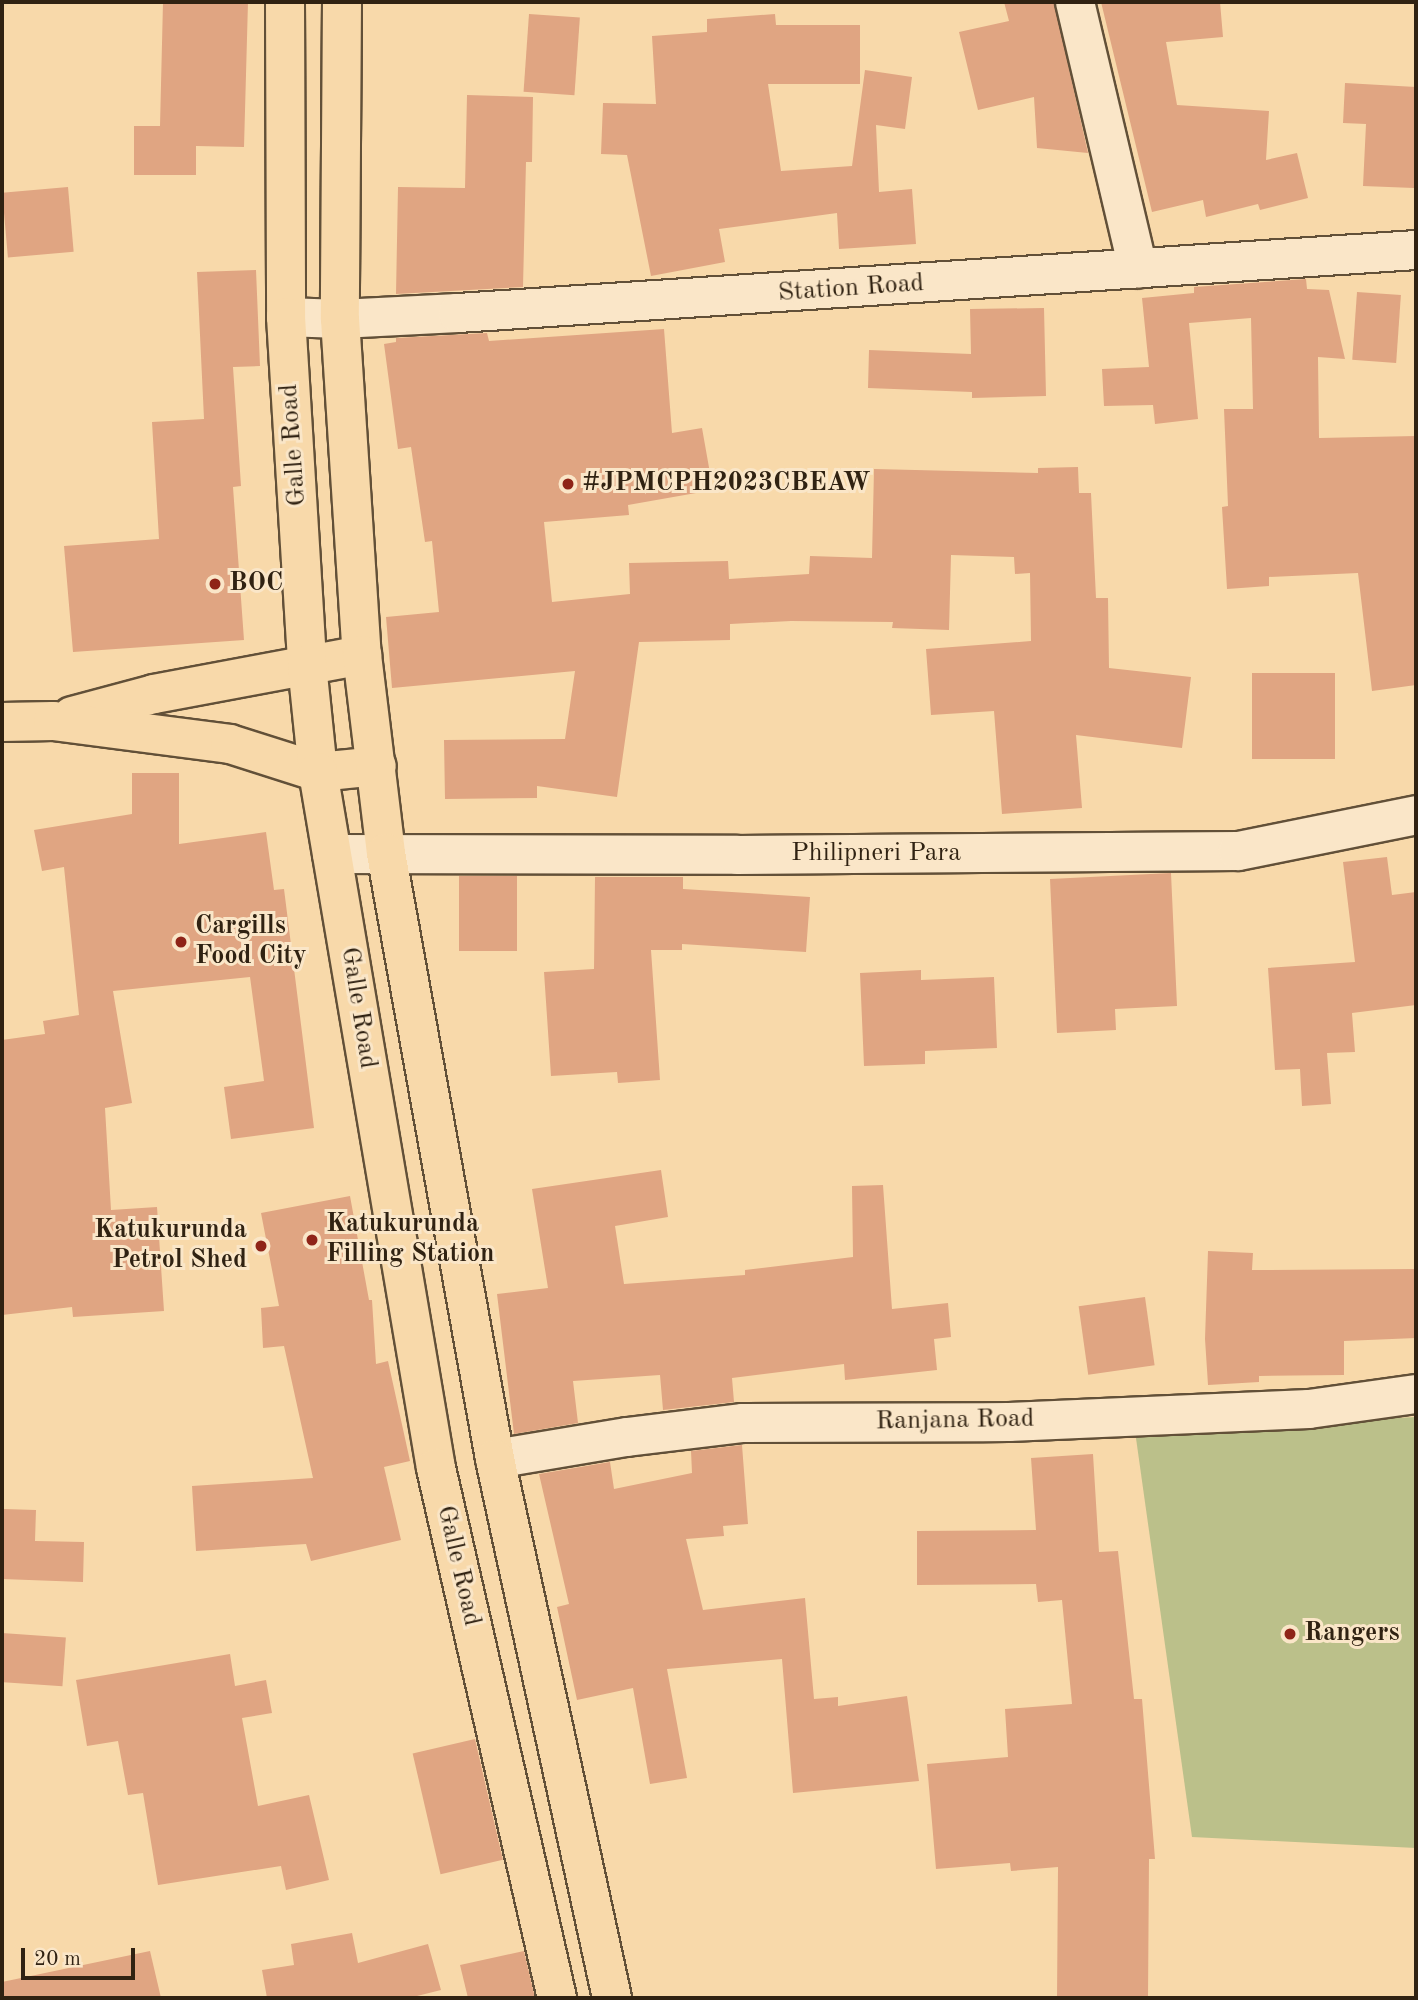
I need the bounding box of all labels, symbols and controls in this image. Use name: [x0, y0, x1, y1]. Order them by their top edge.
street label: Station Road: [777, 268, 925, 310]
street label: Galle Road: [274, 383, 314, 507]
place label: #JPMCPH2023CBEAW: [582, 468, 870, 500]
marker: #JPMCPH2023CBEAW: [560, 476, 576, 492]
place label: BOC: [229, 568, 283, 600]
marker: BOC: [207, 576, 223, 592]
street label: Philipneri Para: [791, 838, 961, 870]
place label: Cargills Food City: [195, 911, 307, 972]
marker: Cargills Food City: [173, 934, 189, 950]
street label: Galle Road: [333, 945, 383, 1071]
place label: Katukurunda Filling Station: [326, 1209, 494, 1270]
place label: Katukurunda Petrol Shed: [94, 1215, 247, 1276]
marker: Katukurunda Filling Station: [304, 1232, 320, 1248]
marker: Katukurunda Petrol Shed: [253, 1238, 269, 1254]
street label: Ranjana Road: [875, 1404, 1035, 1438]
street label: Galle Road: [429, 1503, 487, 1629]
place label: Rangers: [1304, 1618, 1400, 1650]
marker: Rangers: [1282, 1626, 1298, 1642]
scale bar: [24, 1934, 138, 1978]
text: 20 m: [34, 1949, 81, 1970]

